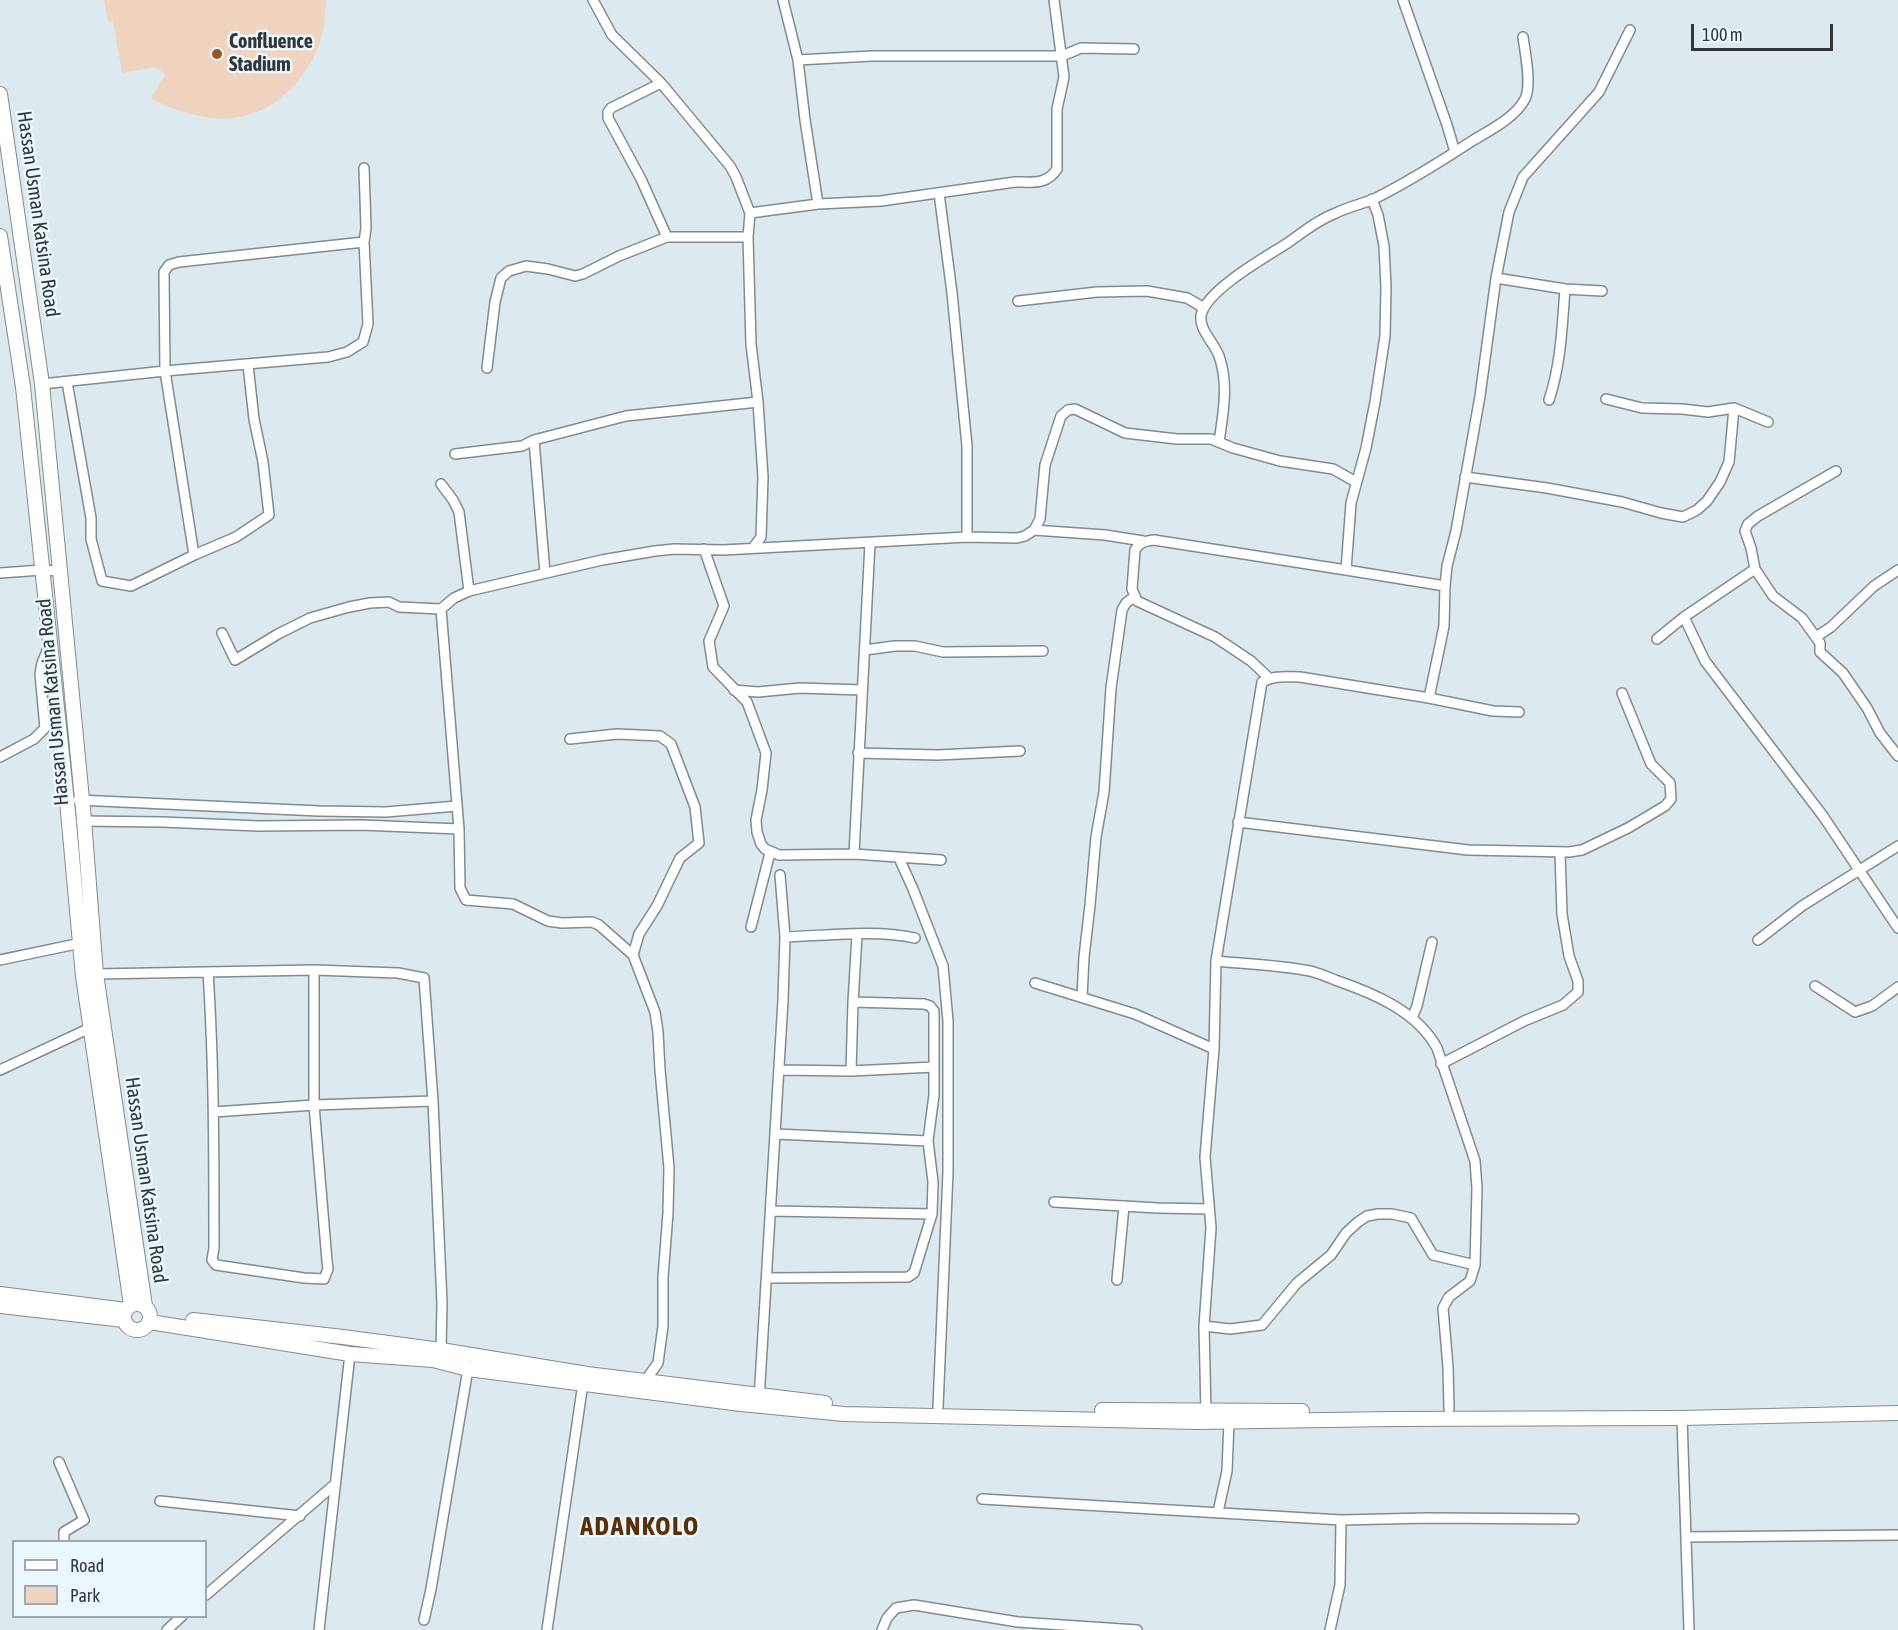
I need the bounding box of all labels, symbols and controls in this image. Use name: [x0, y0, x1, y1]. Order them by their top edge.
scale bar: [1694, 12, 1836, 50]
text: 100 m: [1702, 24, 1743, 45]
place label: Confluence Stadium: [229, 30, 313, 77]
marker: Confluence Stadium: [210, 47, 224, 61]
street label: Hassan Usman Katsina Road: [12, 109, 64, 319]
street label: Hassan Usman Katsina Road: [32, 597, 74, 807]
street label: Hassan Usman Katsina Road: [120, 1075, 172, 1285]
district label: ADANKOLO: [580, 1511, 700, 1543]
legend: [12, 1540, 207, 1618]
text: Road: [70, 1555, 104, 1576]
text: Park: [70, 1585, 100, 1606]

